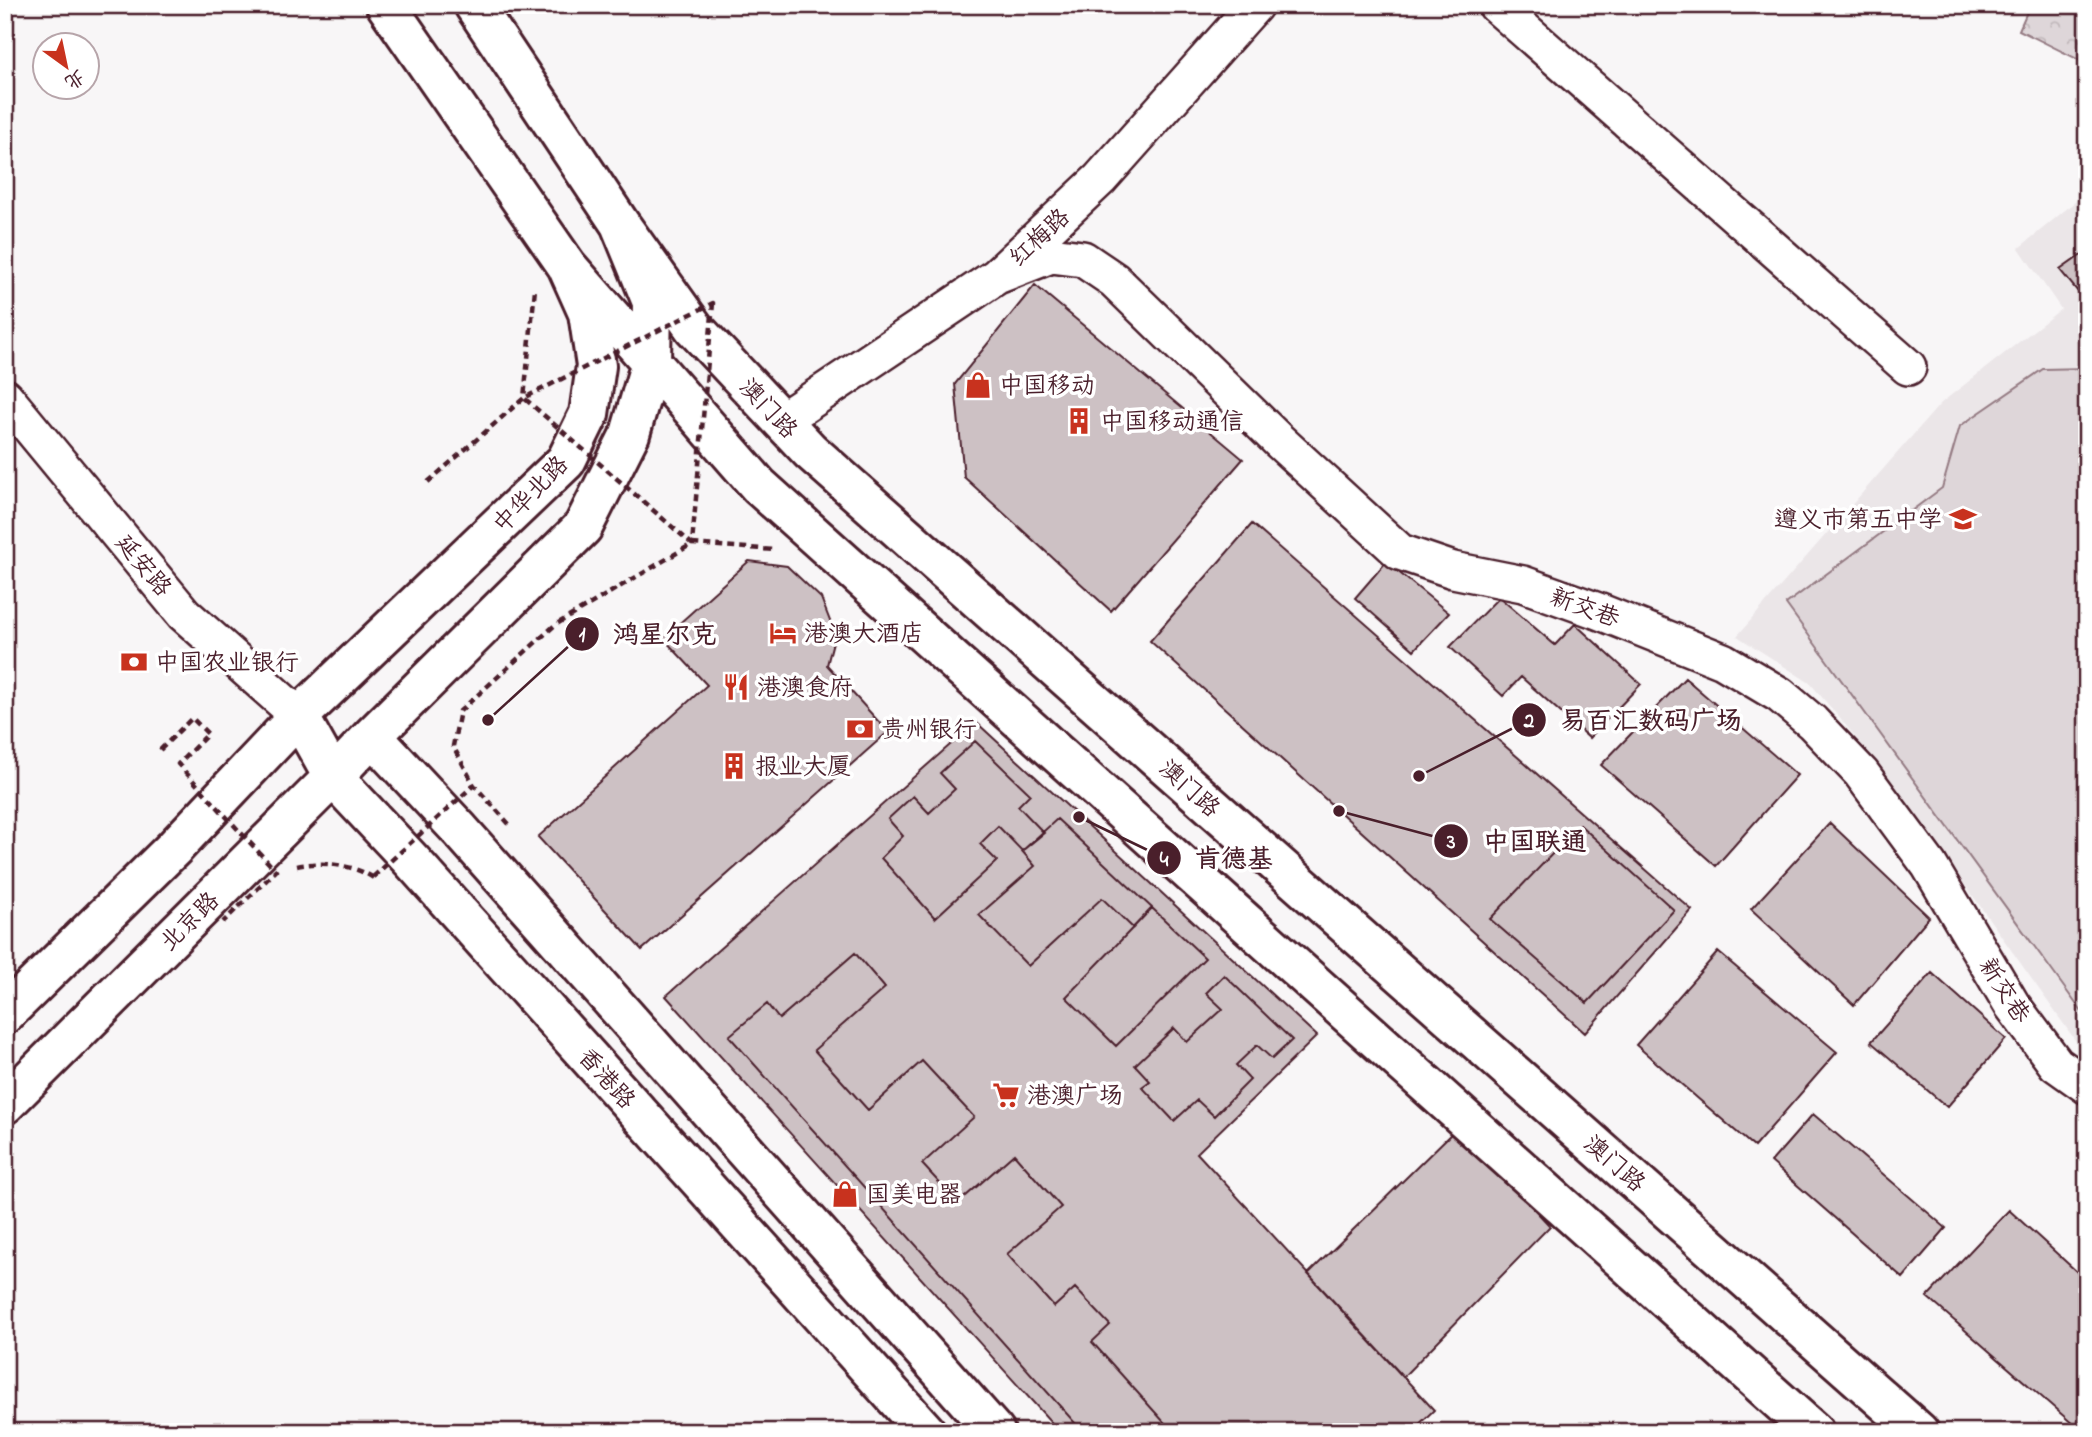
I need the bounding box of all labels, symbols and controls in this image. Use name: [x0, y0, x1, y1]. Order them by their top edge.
north arrow: [32, 32, 102, 102]
text: 北: [59, 62, 89, 95]
street label: 红梅路: [1002, 201, 1079, 276]
shop icon: 中国移动: [963, 370, 993, 400]
place label: 中国移动: [999, 370, 1095, 405]
street label: 澳门路: [730, 371, 805, 448]
building icon: 中国移动通信: [1064, 406, 1094, 436]
place label: 中国移动通信: [1100, 406, 1244, 441]
street label: 中华北路: [486, 449, 578, 542]
place label: 遵义市第五中学: [1774, 504, 1942, 539]
school or university icon: 遵义市第五中学: [1948, 504, 1978, 534]
street label: 延安路: [106, 528, 179, 605]
street label: 新交巷: [1544, 581, 1624, 638]
callout: 鸿星尔克: [564, 611, 731, 658]
text: 鸿星尔克: [613, 618, 717, 656]
hotel icon: 港澳大酒店: [768, 618, 798, 648]
place label: 港澳大酒店: [804, 618, 924, 653]
text: 1: [579, 621, 586, 651]
bank icon: 中国农业银行: [119, 647, 149, 677]
place label: 中国农业银行: [155, 647, 299, 682]
restaurant icon: 港澳食府: [721, 672, 751, 702]
place label: 港澳食府: [757, 672, 853, 707]
callout: 易百汇数码广场: [1511, 696, 1756, 743]
text: 易百汇数码广场: [1560, 704, 1742, 742]
text: 2: [1523, 707, 1535, 737]
bank icon: 贵州银行: [845, 714, 875, 744]
place label: 贵州银行: [881, 714, 977, 749]
building icon: 报业大厦: [719, 751, 749, 781]
place label: 报业大厦: [755, 751, 851, 786]
street label: 澳门路: [1150, 753, 1227, 827]
callout: 中国联通: [1434, 817, 1601, 864]
text: 中国联通: [1483, 825, 1587, 863]
text: 3: [1446, 828, 1456, 858]
callout: 肯德基: [1146, 835, 1287, 882]
text: 肯德基: [1195, 842, 1273, 880]
text: 4: [1160, 846, 1169, 876]
street label: 北京路: [153, 885, 229, 961]
street label: 新交巷: [1969, 952, 2037, 1031]
street label: 香港路: [568, 1041, 642, 1118]
supermarket icon: 港澳广场: [991, 1080, 1021, 1110]
place label: 港澳广场: [1027, 1080, 1123, 1115]
street label: 澳门路: [1575, 1128, 1652, 1202]
shop icon: 国美电器: [830, 1179, 860, 1209]
place label: 国美电器: [866, 1179, 962, 1214]

